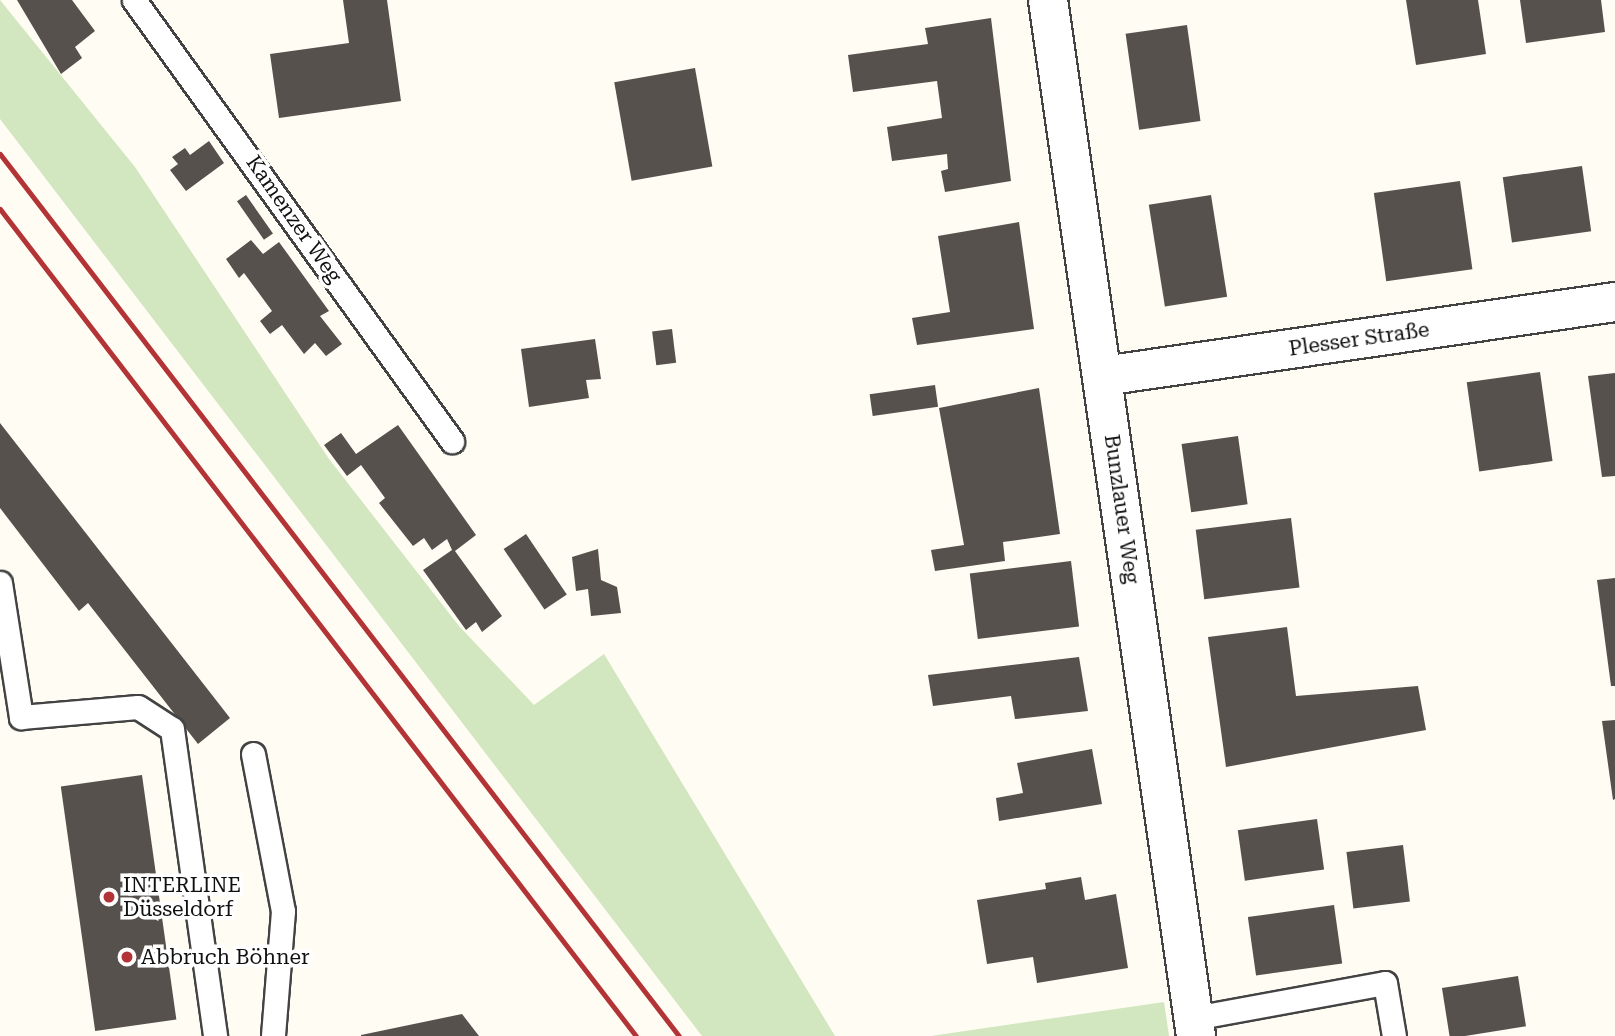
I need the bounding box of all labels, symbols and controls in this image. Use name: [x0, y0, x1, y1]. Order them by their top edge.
street label: Kamenzer Weg: [241, 150, 347, 288]
street label: Plesser Straße: [1287, 317, 1431, 361]
street label: Bunzlauer Weg: [1099, 433, 1145, 585]
place label: INTERLINE Düsseldorf: [123, 872, 241, 922]
marker: INTERLINE Düsseldorf: [101, 889, 117, 905]
place label: Abbruch Böhner: [141, 944, 310, 970]
marker: Abbruch Böhner: [119, 949, 135, 965]

